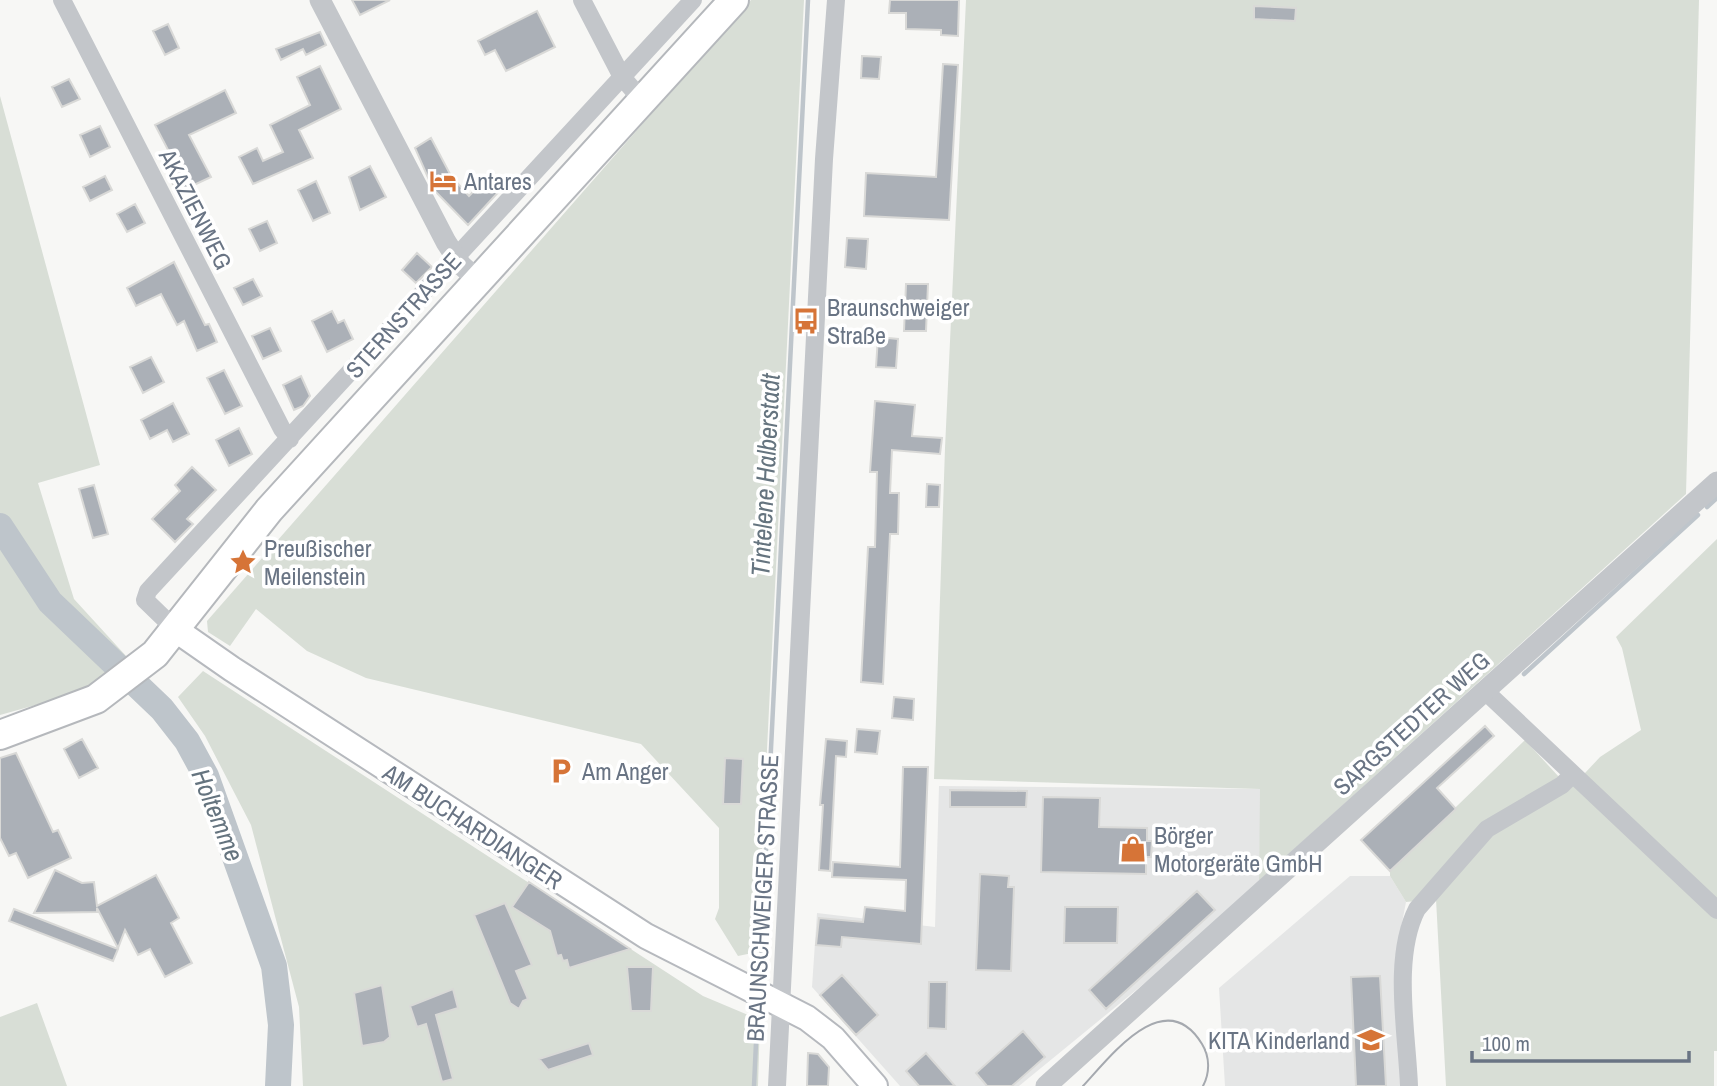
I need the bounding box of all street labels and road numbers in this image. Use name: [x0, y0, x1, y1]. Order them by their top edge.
street label: AKAZIENWEG: [152, 142, 240, 275]
street label: STERNSTRASSE: [338, 245, 468, 385]
street label: SARGSTEDTER WEG: [1326, 644, 1496, 802]
street label: BRAUNSCHWEIGER STRASSE: [738, 754, 786, 1042]
street label: AM BUCHARDIANGER: [376, 755, 569, 896]

